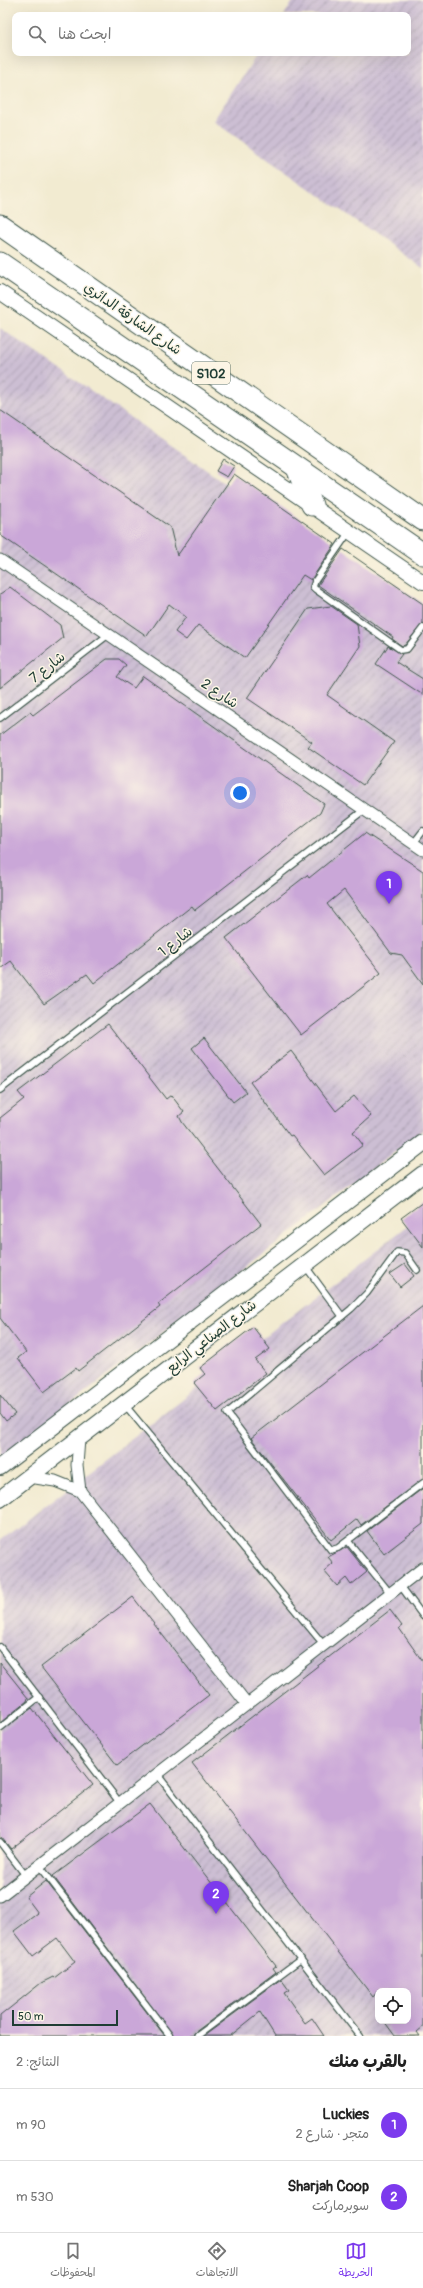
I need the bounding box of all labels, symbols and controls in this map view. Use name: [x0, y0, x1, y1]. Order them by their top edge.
search box: [12, 12, 411, 56]
icon: search: [26, 23, 48, 45]
text: ابحث هنا: [58, 25, 111, 44]
street label: شارع الشارقة الدائري: [79, 278, 185, 360]
road number: S102: [192, 362, 230, 384]
street label: شارع 7: [26, 648, 69, 687]
street label: شارع 2: [197, 675, 242, 713]
your location: [230, 783, 250, 803]
pin: 1: [376, 871, 402, 904]
street label: شارع 1: [155, 923, 196, 961]
street label: شارع الصناعي الرابع: [163, 1296, 262, 1380]
pin: 2: [203, 1881, 229, 1914]
map controls: [375, 1988, 411, 2024]
button: locate: [375, 1988, 411, 2024]
scale bar: [12, 2008, 118, 2027]
text: 50 m: [18, 2010, 44, 2023]
text: بالقرب منك: [329, 2051, 407, 2072]
text: النتائج: 2: [16, 2054, 60, 2070]
text: Luckies: [322, 2105, 369, 2124]
text: 90 m: [16, 2117, 46, 2133]
text: 1: [391, 2117, 397, 2133]
text: متجر · شارع 2: [295, 2126, 369, 2142]
text: Sharjah Coop: [288, 2177, 369, 2196]
text: 530 m: [16, 2189, 54, 2205]
text: 2: [390, 2189, 398, 2205]
text: سوبرماركت: [312, 2198, 369, 2214]
tab: المحفوظات: [50, 2240, 95, 2282]
tab: الاتجاهات: [196, 2240, 238, 2282]
tab: الخريطة: [339, 2240, 373, 2282]

